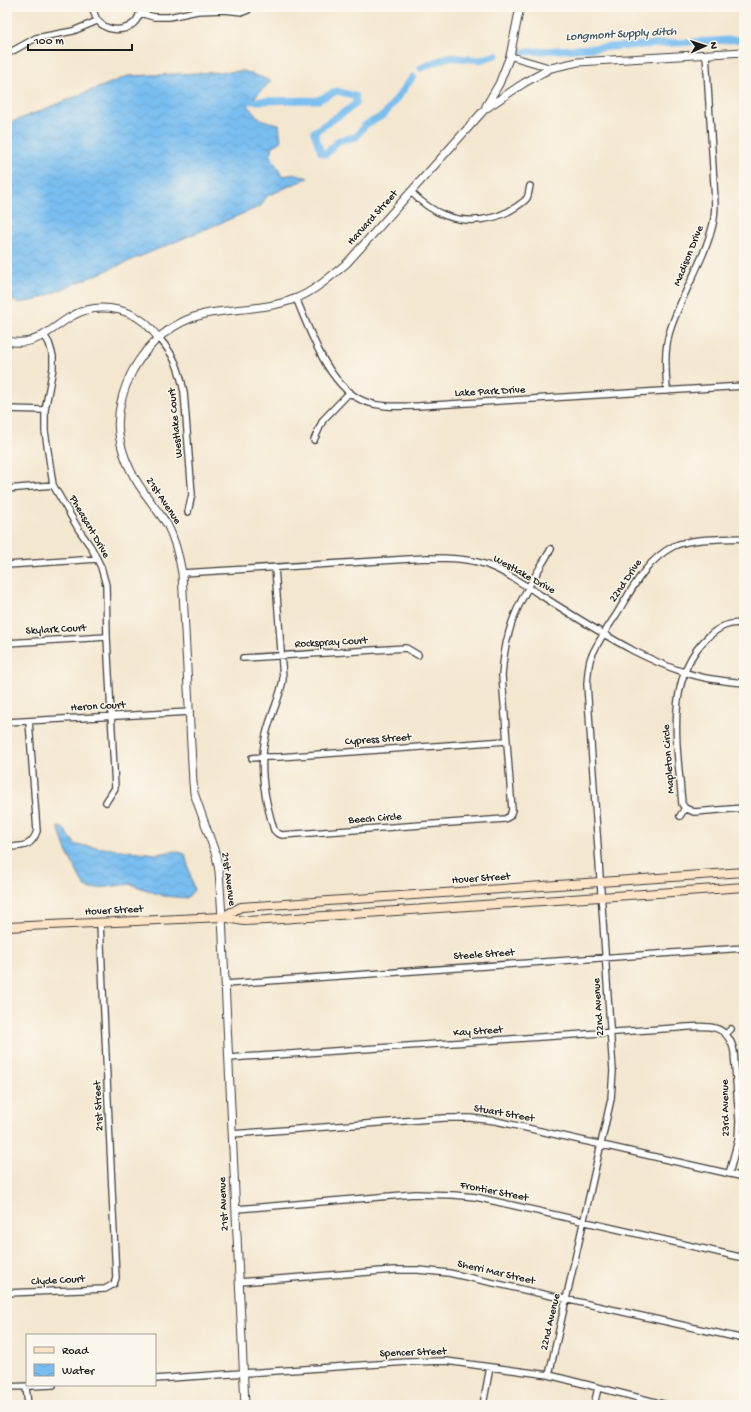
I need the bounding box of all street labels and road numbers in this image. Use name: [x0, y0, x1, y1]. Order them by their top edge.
street label: Harvard Street: [345, 187, 402, 248]
street label: Madison Drive: [671, 224, 707, 288]
street label: Lake Park Drive: [454, 384, 526, 400]
street label: Westlake Court: [166, 386, 186, 459]
street label: 21st Avenue: [143, 475, 183, 527]
street label: Pheasant Drive: [66, 493, 112, 561]
street label: Westlake Drive: [491, 553, 557, 597]
street label: 22nd Drive: [607, 557, 645, 605]
street label: Skylark Court: [25, 622, 88, 638]
street label: Rockspray Court: [294, 635, 369, 651]
street label: Heron Court: [70, 700, 127, 714]
street label: Mapleton Circle: [661, 724, 677, 794]
street label: Cypress Street: [344, 732, 413, 748]
street label: Beech Circle: [347, 811, 402, 827]
street label: 21st Avenue: [218, 851, 238, 907]
street label: Hover Street: [451, 871, 512, 887]
street label: Hover Street: [85, 903, 145, 919]
street label: Steele Street: [453, 947, 516, 963]
street label: 22nd Avenue: [591, 977, 607, 1036]
street label: Kay Street: [453, 1024, 505, 1040]
street label: 21st Street: [92, 1079, 106, 1131]
street label: 23rd Avenue: [719, 1079, 732, 1137]
street label: Stuart Street: [473, 1103, 537, 1125]
street label: 21st Avenue: [217, 1176, 231, 1231]
street label: Frontier Street: [458, 1179, 530, 1205]
street label: Sherri Mar Street: [456, 1258, 537, 1288]
street label: Clyde Court: [31, 1274, 87, 1288]
street label: 22nd Avenue: [539, 1292, 563, 1352]
street label: Spencer Street: [379, 1346, 448, 1360]

